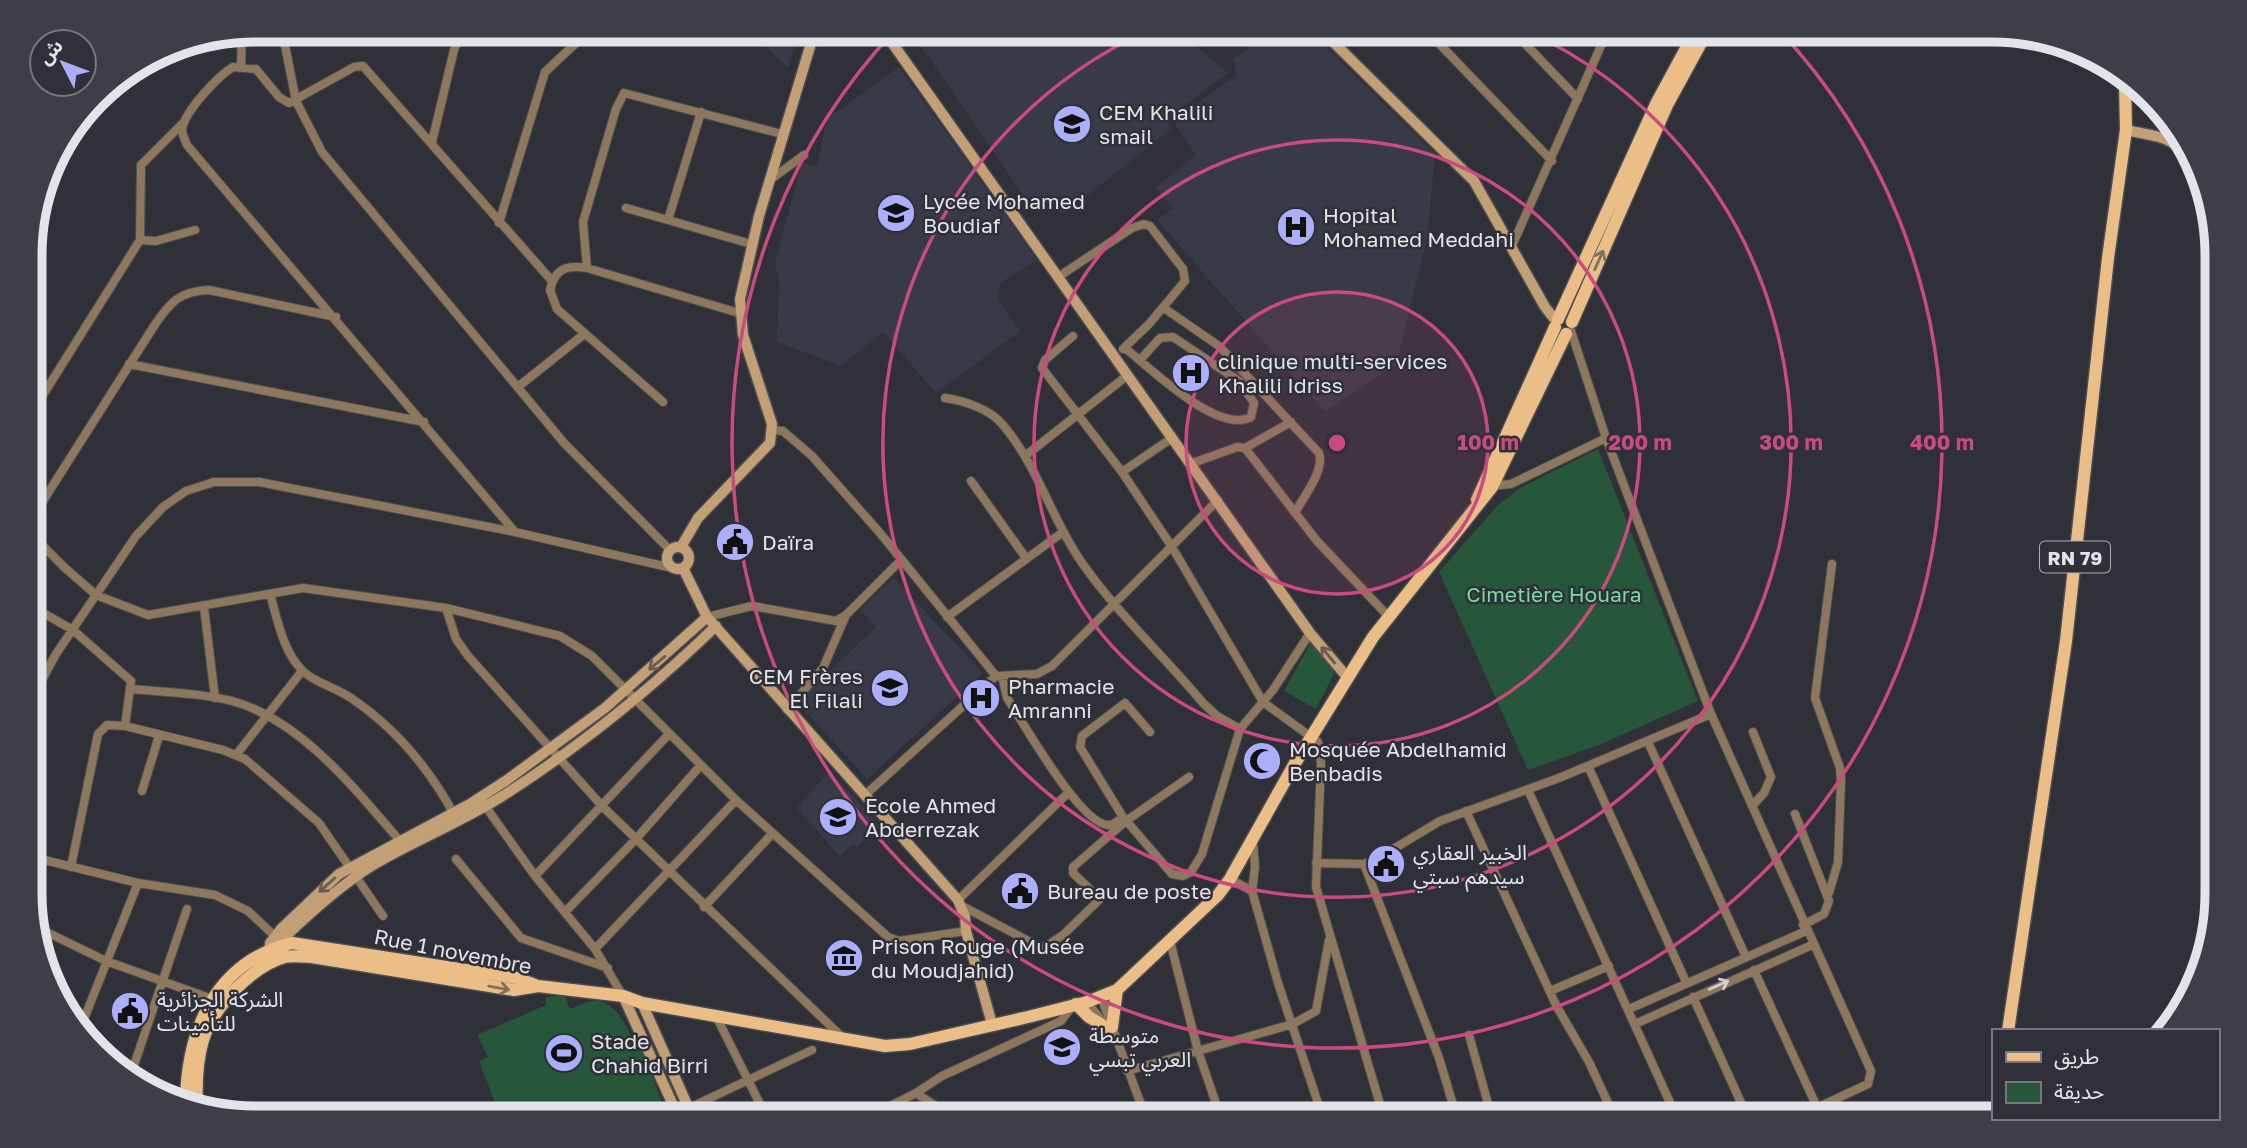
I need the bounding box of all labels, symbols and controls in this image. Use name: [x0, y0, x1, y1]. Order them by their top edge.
north arrow: [28, 28, 98, 98]
text: ش: [33, 34, 67, 69]
place label: CEM Khalili smail: [1099, 99, 1213, 149]
school or university icon: CEM Khalili smail: [1051, 103, 1093, 145]
place label: Lycée Mohamed Boudiaf: [923, 188, 1085, 238]
school or university icon: Lycée Mohamed Boudiaf: [875, 192, 917, 234]
place label: Hopital Mohamed Meddahi: [1323, 202, 1514, 252]
hospital icon: Hopital Mohamed Meddahi: [1275, 206, 1317, 248]
one-way arrow: [1593, 249, 1606, 271]
place label: clinique multi-services Khalili Idriss: [1218, 348, 1447, 398]
hospital icon: clinique multi-services Khalili Idriss: [1170, 352, 1212, 394]
text: 100 m: [1457, 429, 1519, 455]
text: 200 m: [1608, 429, 1672, 455]
text: 300 m: [1759, 429, 1823, 455]
text: 400 m: [1910, 429, 1974, 455]
centre of rings: [1325, 431, 1349, 455]
public building icon: Daïra: [714, 521, 756, 563]
place label: Daïra: [762, 529, 814, 555]
road number: RN 79: [2040, 542, 2110, 572]
park label: Cimetière Houara: [1466, 581, 1642, 607]
one-way arrow: [1321, 647, 1336, 665]
one-way arrow: [648, 655, 666, 671]
place label: CEM Frères El Filali: [749, 663, 863, 713]
school or university icon: CEM Frères El Filali: [869, 667, 911, 709]
place label: Pharmacie Amranni: [1008, 673, 1114, 723]
hospital icon: Pharmacie Amranni: [960, 677, 1002, 719]
place label: Mosquée Abdelhamid Benbadis: [1289, 736, 1507, 786]
mosque icon: Mosquée Abdelhamid Benbadis: [1241, 740, 1283, 782]
place label: Ecole Ahmed Abderrezak: [865, 792, 996, 842]
school or university icon: Ecole Ahmed Abderrezak: [817, 796, 859, 838]
place label: الخبير العقاري سيدهم سبتي: [1413, 839, 1527, 893]
public building icon: الخبير العقاري سيدهم سبتي: [1365, 843, 1407, 885]
public building icon: Bureau de poste: [999, 870, 1041, 912]
one-way arrow: [318, 877, 336, 893]
place label: Bureau de poste: [1047, 878, 1211, 904]
street label: Rue 1 novembre: [372, 923, 534, 979]
place label: Prison Rouge (Musée du Moudjahid): [871, 933, 1084, 983]
museum icon: Prison Rouge (Musée du Moudjahid): [823, 937, 865, 979]
one-way arrow: [1708, 978, 1729, 991]
one-way arrow: [487, 981, 509, 995]
place label: الشركة الجزائرية للتأمينات: [157, 986, 283, 1036]
public building icon: الشركة الجزائرية للتأمينات: [109, 990, 151, 1032]
place label: متوسطة العربي تبسي: [1089, 1022, 1191, 1076]
school or university icon: متوسطة العربي تبسي: [1041, 1026, 1083, 1068]
place label: Stade Chahid Birri: [591, 1028, 708, 1078]
legend: [1992, 1029, 2219, 1120]
sports icon: Stade Chahid Birri: [543, 1032, 585, 1074]
text: طريق: [2054, 1043, 2099, 1070]
text: حديقة: [2054, 1078, 2104, 1104]

